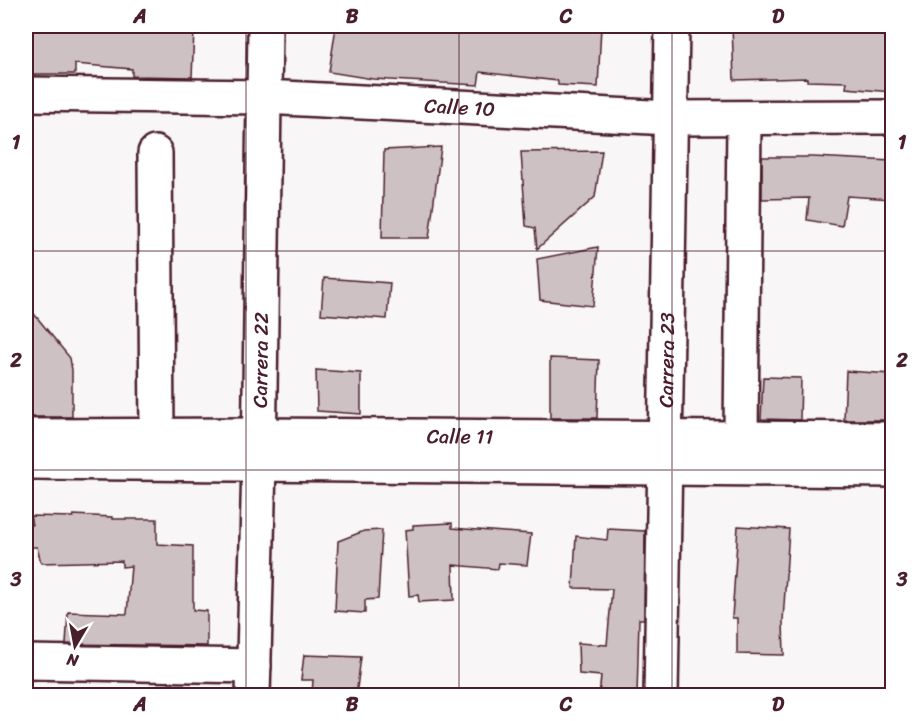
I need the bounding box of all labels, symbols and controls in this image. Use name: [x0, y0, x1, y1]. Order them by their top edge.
text: A: [132, 0, 147, 34]
text: B: [346, 0, 359, 34]
text: C: [559, 0, 573, 34]
text: D: [772, 0, 785, 34]
street label: Calle 10: [424, 88, 496, 126]
text: 1: [12, 125, 21, 160]
text: 1: [898, 125, 907, 160]
street label: Carrera 22: [242, 312, 279, 408]
street label: Carrera 23: [648, 312, 685, 408]
text: 2: [9, 343, 22, 378]
text: 2: [895, 343, 908, 378]
street label: Calle 11: [427, 419, 493, 454]
text: 3: [10, 562, 22, 597]
text: 3: [896, 562, 908, 597]
north arrow: [45, 616, 105, 676]
text: N: [64, 645, 81, 676]
text: A: [132, 687, 147, 721]
text: B: [346, 687, 359, 721]
text: C: [559, 687, 573, 721]
text: D: [772, 687, 785, 721]

